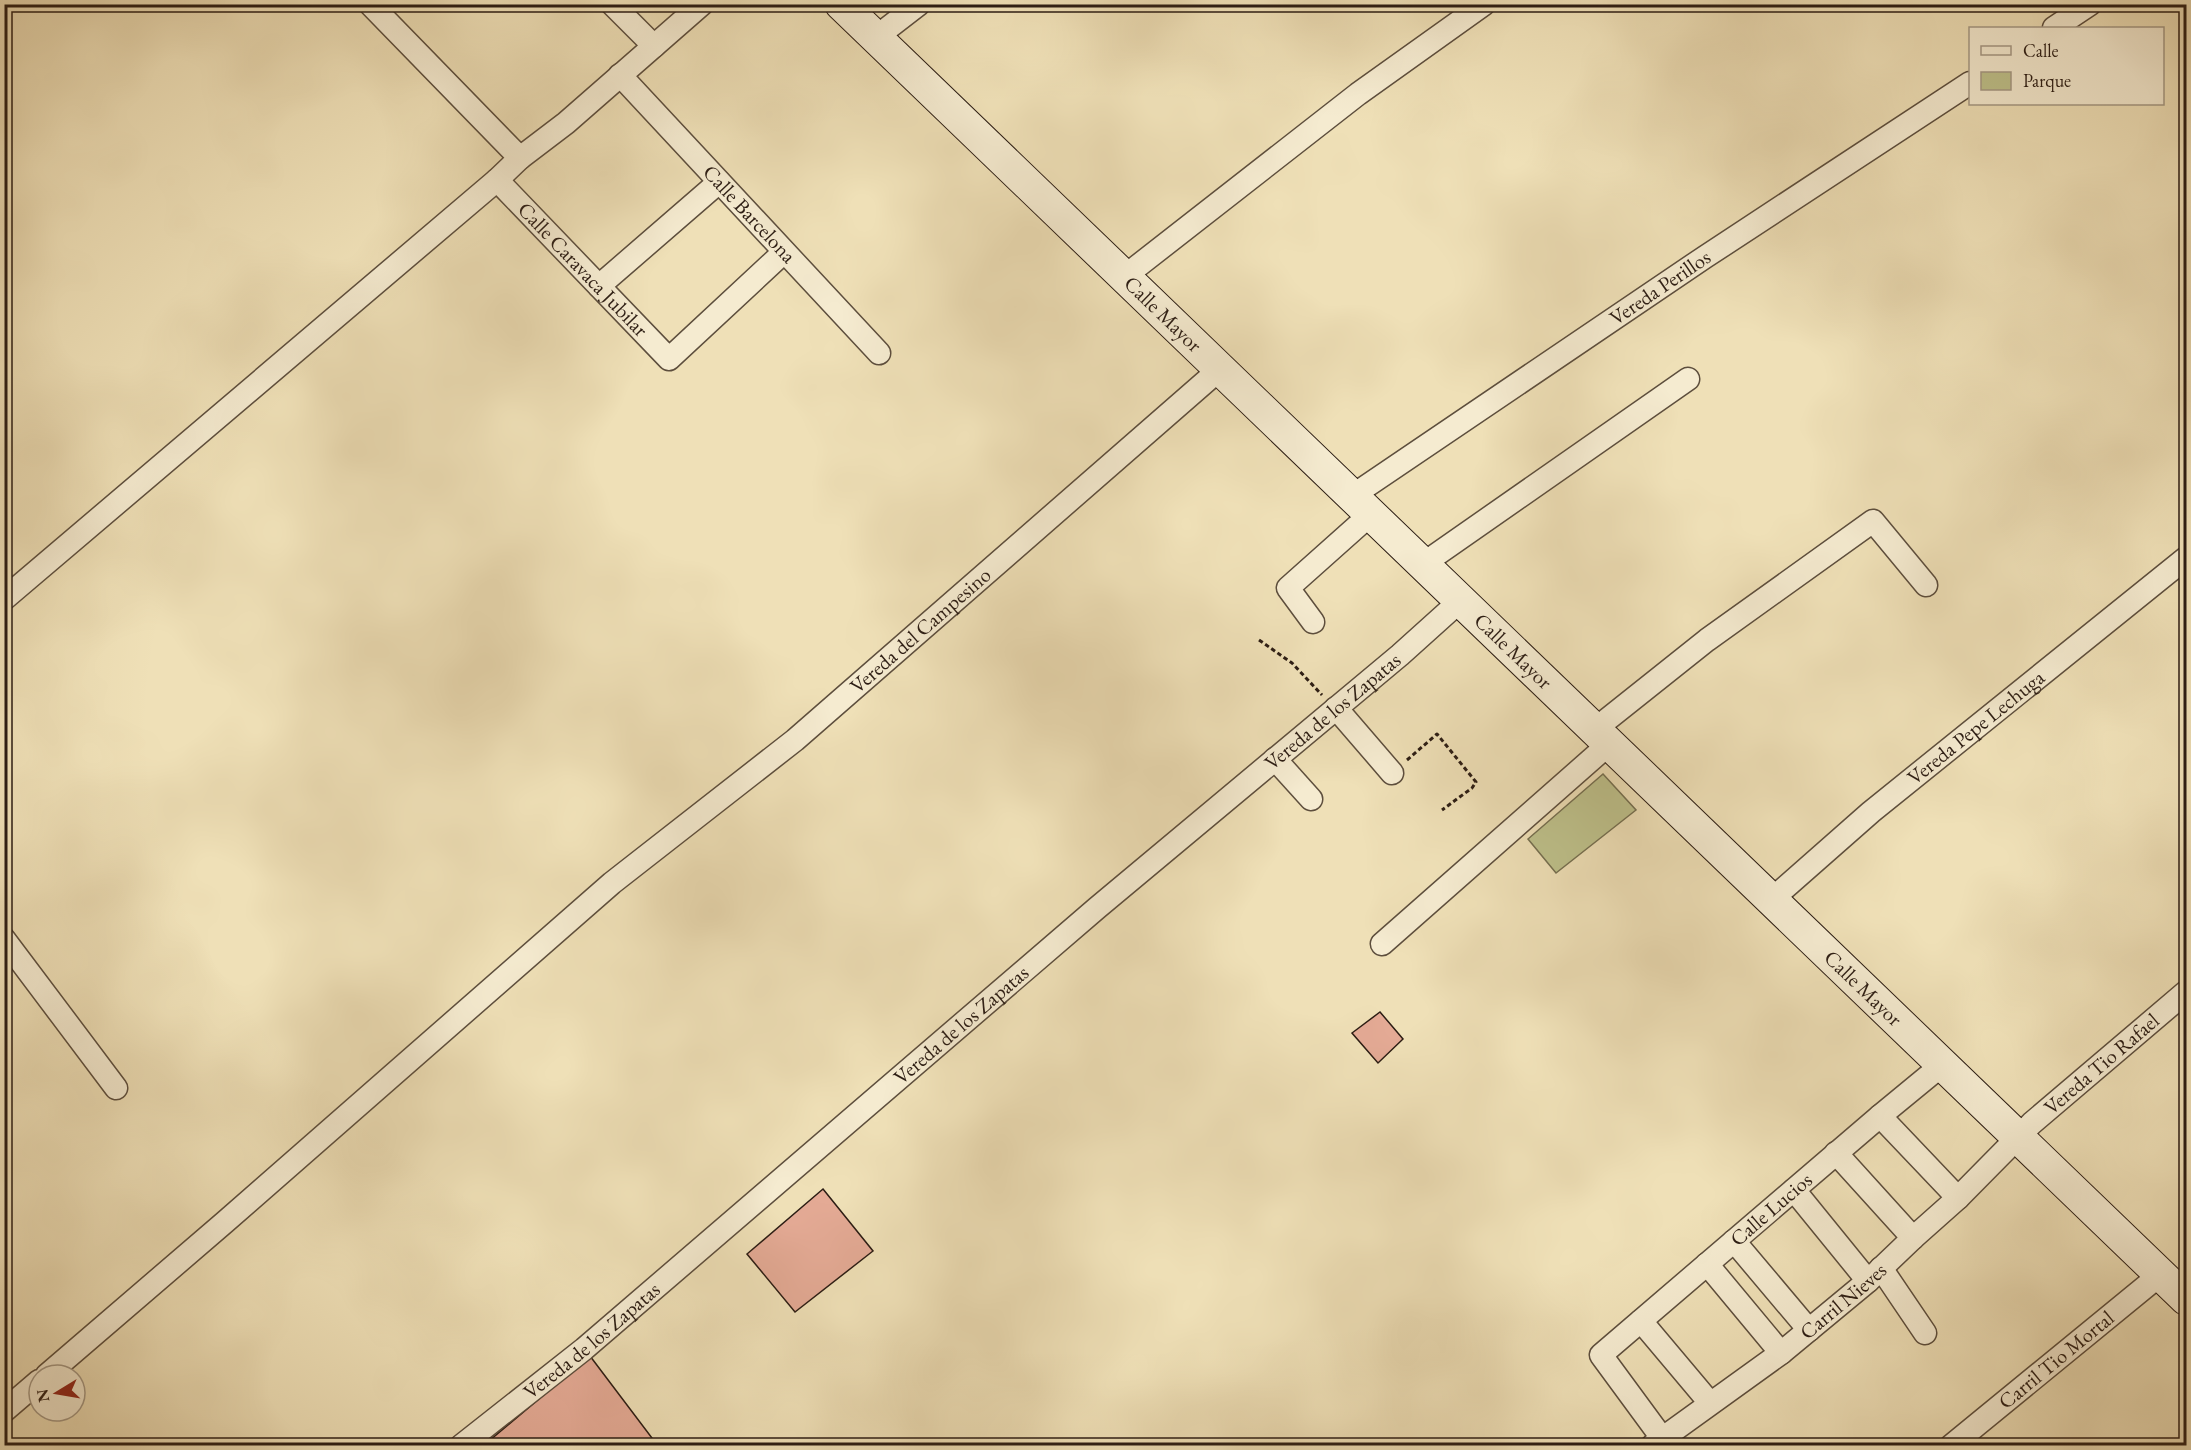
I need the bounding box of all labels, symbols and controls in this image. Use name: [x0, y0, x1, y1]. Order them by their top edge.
legend: [1969, 27, 2164, 105]
text: Calle: [2023, 39, 2059, 62]
text: Parque: [2023, 69, 2071, 92]
street label: Calle Barcelona: [697, 159, 803, 269]
street label: Calle Caravaca Jubilar: [512, 196, 654, 342]
street label: Vereda Perillos: [1604, 243, 1716, 331]
street label: Calle Mayor: [1118, 270, 1208, 358]
street label: Vereda del Campesino: [844, 561, 996, 699]
street label: Calle Mayor: [1469, 607, 1558, 695]
street label: Vereda de los Zapatas: [1258, 646, 1406, 776]
street label: Vereda Pepe Lechuga: [1901, 663, 2050, 790]
street label: Calle Mayor: [1819, 944, 1908, 1032]
street label: Vereda de los Zapatas: [888, 959, 1034, 1090]
street label: Vereda Tio Rafael: [2038, 1007, 2165, 1120]
street label: Calle Lucios: [1724, 1166, 1818, 1252]
street label: Carril Nieves: [1794, 1256, 1892, 1345]
street label: Vereda de los Zapatas: [518, 1276, 666, 1405]
street label: Carril Tio Mortal: [1993, 1304, 2119, 1415]
north arrow: [27, 1363, 87, 1423]
text: N: [31, 1387, 54, 1404]

